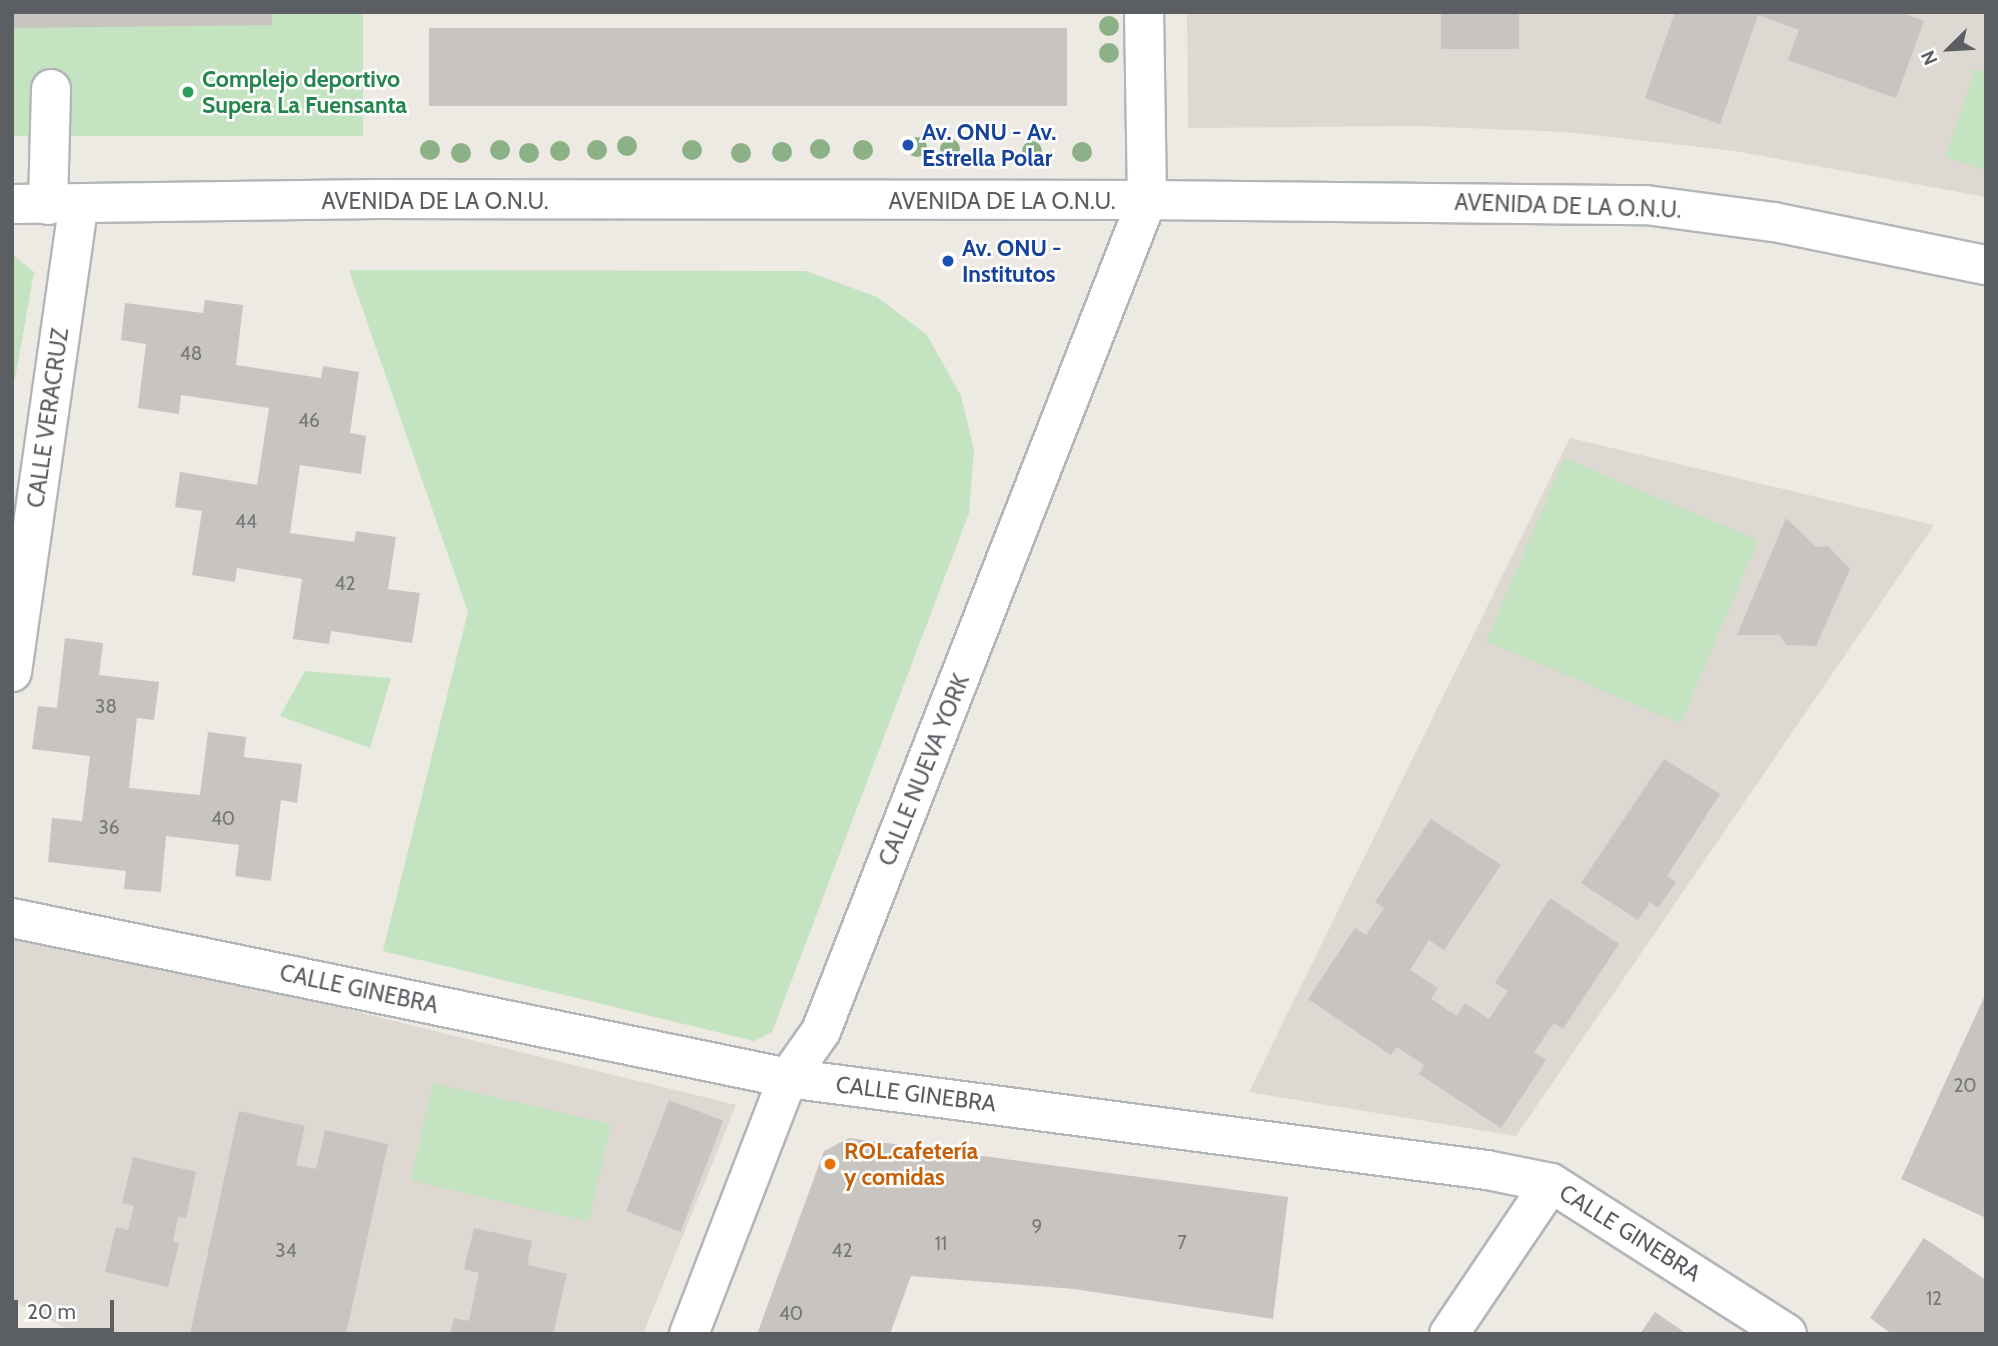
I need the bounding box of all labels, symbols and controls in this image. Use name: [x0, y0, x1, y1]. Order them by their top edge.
north arrow: [1914, 14, 1984, 84]
text: N: [1916, 47, 1943, 69]
place label: Complejo deportivo Supera La Fuensanta: [202, 65, 407, 119]
marker: Complejo deportivo Supera La Fuensanta: [180, 84, 196, 100]
place label: Av. ONU - Av. Estrella Polar: [922, 118, 1056, 172]
marker: Av. ONU - Av. Estrella Polar: [900, 137, 916, 153]
street label: AVENIDA DE LA O.N.U.: [321, 187, 549, 215]
street label: AVENIDA DE LA O.N.U.: [888, 187, 1116, 215]
street label: AVENIDA DE LA O.N.U.: [1454, 188, 1682, 224]
place label: Av. ONU - Institutos: [962, 234, 1062, 288]
marker: Av. ONU - Institutos: [940, 253, 956, 269]
street label: CALLE VERACRUZ: [22, 326, 74, 510]
house number: 48: [180, 343, 202, 365]
house number: 46: [298, 410, 320, 432]
house number: 44: [235, 511, 257, 533]
house number: 42: [335, 573, 355, 595]
street label: CALLE NUEVA YORK: [873, 670, 975, 870]
house number: 38: [95, 696, 117, 718]
house number: 40: [211, 808, 235, 830]
house number: 36: [98, 817, 120, 839]
street label: CALLE GINEBRA: [277, 959, 441, 1019]
street label: CALLE GINEBRA: [834, 1070, 998, 1118]
house number: 20: [1953, 1075, 1977, 1097]
place label: ROL.cafetería y comidas: [844, 1137, 978, 1191]
marker: ROL.cafetería y comidas: [822, 1156, 838, 1172]
street label: CALLE GINEBRA: [1554, 1179, 1706, 1287]
house number: 9: [1032, 1216, 1042, 1238]
house number: 7: [1177, 1232, 1187, 1254]
house number: 11: [935, 1233, 947, 1255]
house number: 34: [275, 1240, 297, 1262]
house number: 42: [832, 1240, 852, 1262]
scale bar: [18, 1286, 117, 1330]
house number: 12: [1926, 1288, 1942, 1310]
text: 20 m: [27, 1299, 76, 1324]
house number: 40: [779, 1303, 803, 1325]

